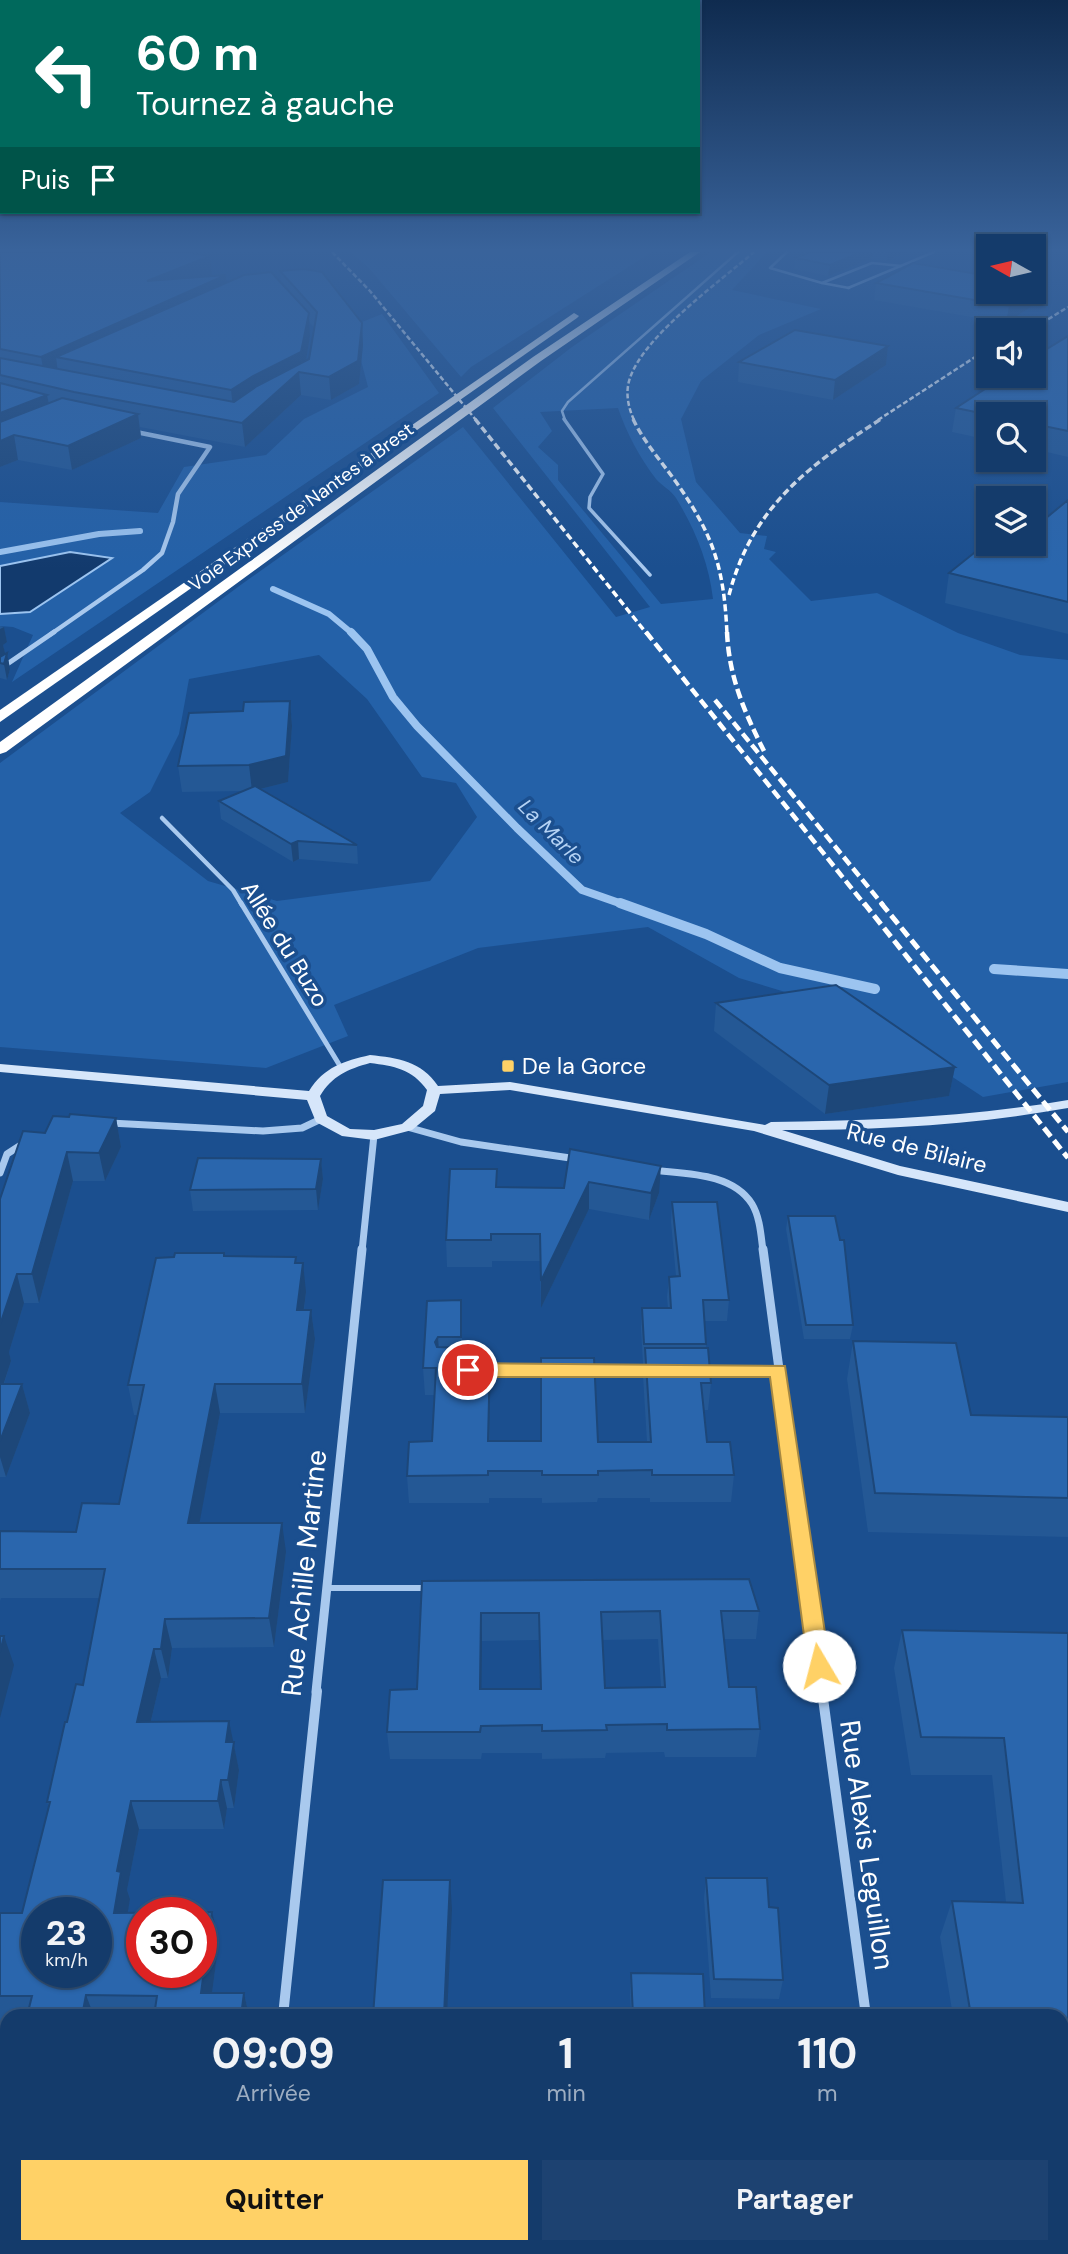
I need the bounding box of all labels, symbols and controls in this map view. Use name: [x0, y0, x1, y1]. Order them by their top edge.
text: 60 m: [136, 21, 259, 85]
icon: left: [21, 28, 112, 119]
text: Tournez à gauche: [136, 83, 394, 125]
icon: arrive: [84, 161, 122, 199]
text: Puis: [21, 163, 70, 197]
north arrow: [976, 234, 1046, 304]
map controls: [976, 234, 1046, 556]
button: sound: [976, 318, 1046, 388]
button: search: [976, 402, 1046, 472]
street label: Voie Express de Nantes à Brest: [183, 417, 419, 597]
button: layers: [976, 486, 1046, 556]
water label: La Marle: [512, 793, 590, 871]
street label: Allée du Buzo: [234, 876, 336, 1012]
place label: De la Gorce: [522, 1051, 646, 1081]
marker: De la Gorce: [500, 1058, 516, 1074]
street label: Rue de Bilaire: [844, 1116, 990, 1180]
pin: [438, 1340, 498, 1400]
icon: arrive: [449, 1351, 487, 1389]
street label: Rue Achille Martine: [273, 1448, 335, 1698]
position arrow: [782, 1629, 856, 1703]
street label: Rue Alexis Leguillon: [831, 1718, 903, 1972]
speed limit sign: 30: [126, 1897, 217, 1988]
text: 23: [46, 1910, 87, 1956]
text: km/h: [45, 1948, 88, 1972]
text: 09:09: [212, 2026, 335, 2081]
text: 1: [558, 2026, 574, 2081]
text: 110: [797, 2026, 857, 2081]
text: Arrivée: [235, 2078, 311, 2108]
text: min: [546, 2078, 586, 2108]
text: m: [817, 2078, 838, 2108]
button: Quitter: [21, 2160, 528, 2240]
button: Partager: [542, 2160, 1048, 2240]

